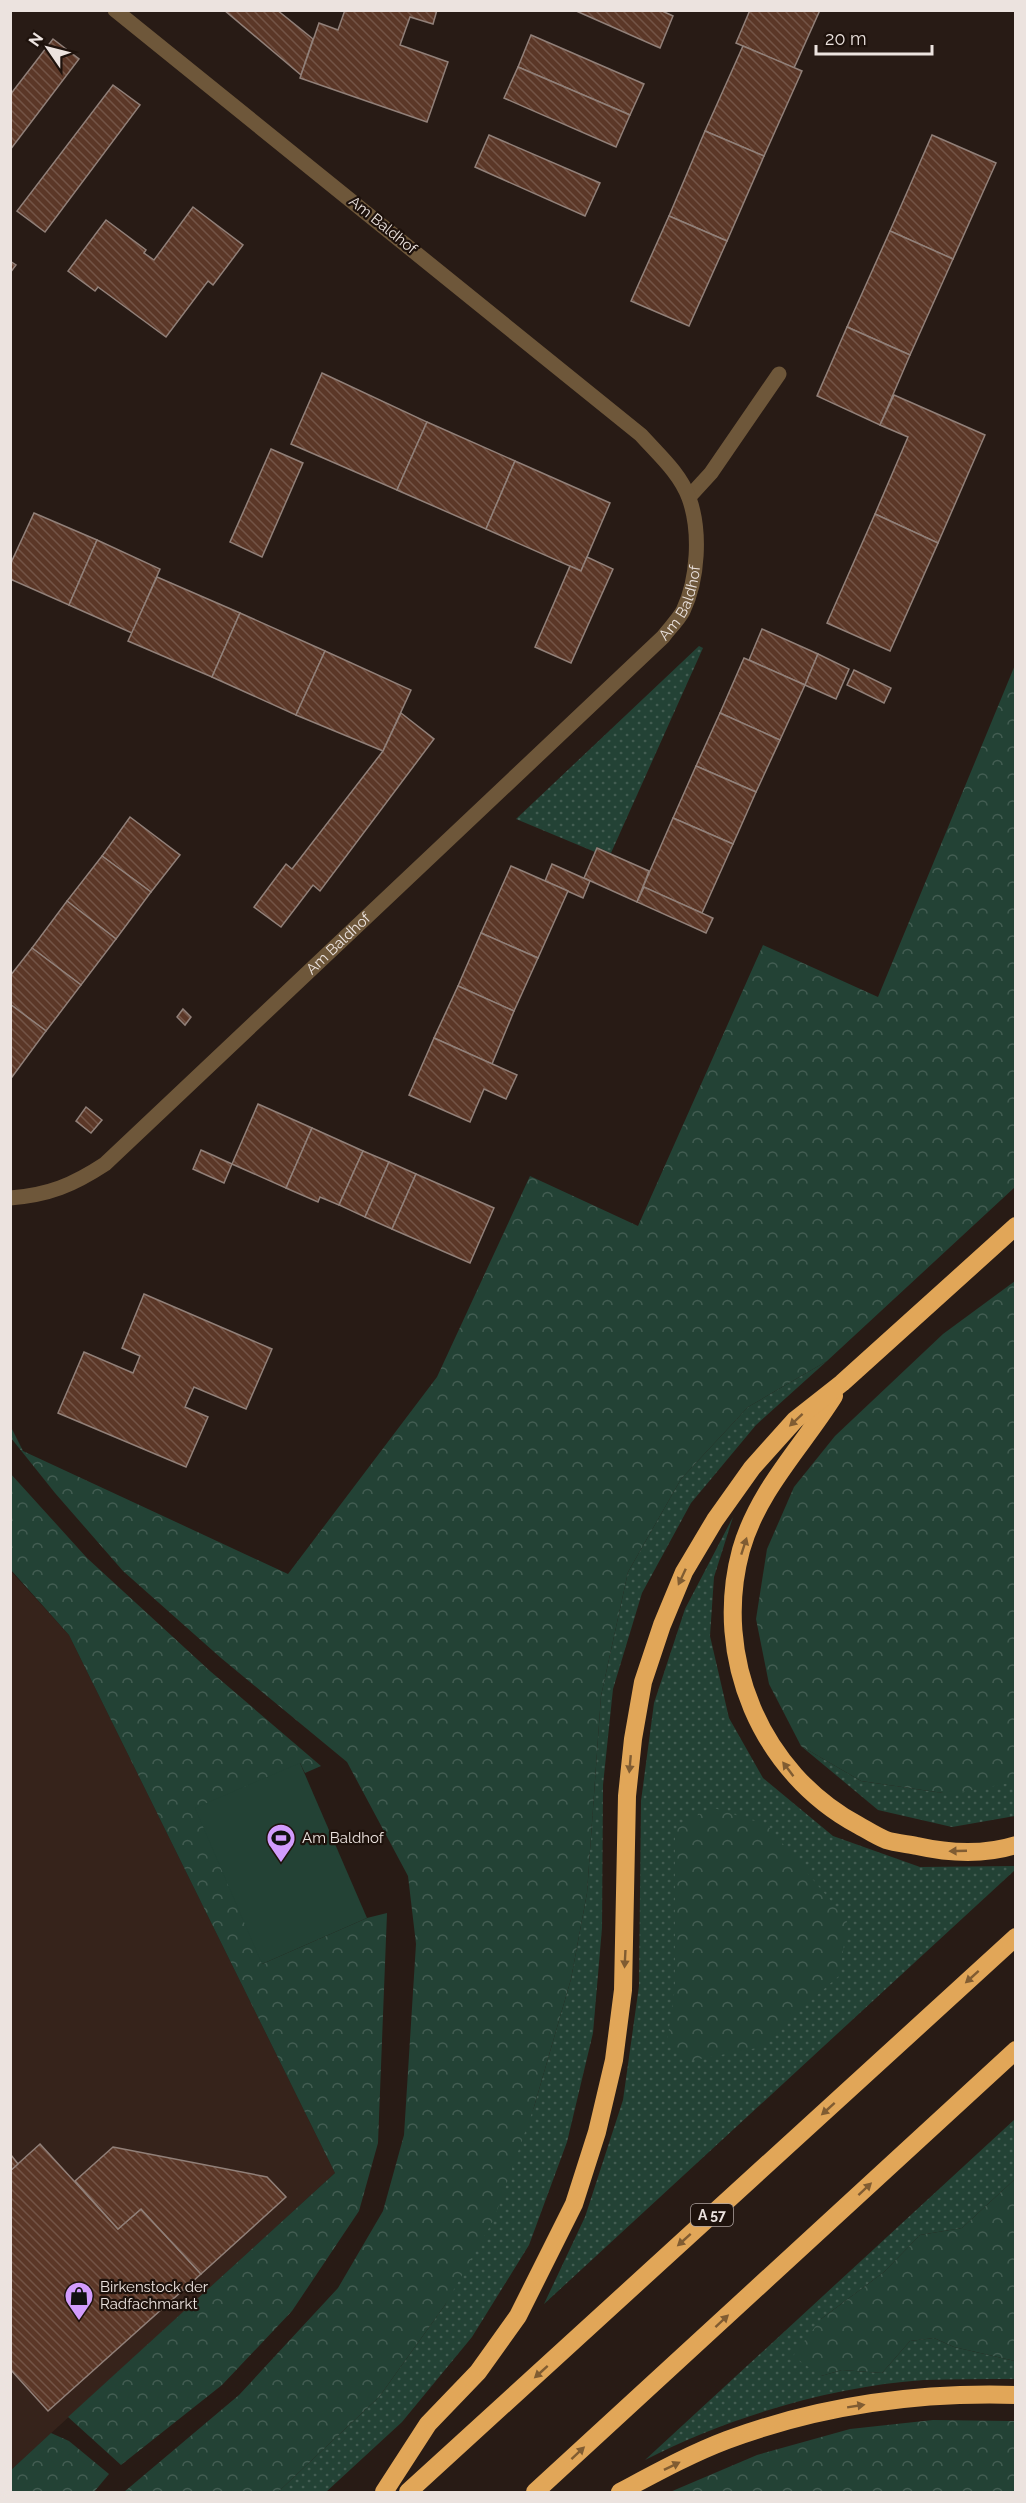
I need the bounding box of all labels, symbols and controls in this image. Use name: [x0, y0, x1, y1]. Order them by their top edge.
north arrow: [18, 18, 78, 78]
scale bar: [816, 18, 932, 56]
text: 20 m: [825, 28, 867, 49]
text: N: [25, 29, 47, 50]
street label: Am Baldhof: [346, 192, 421, 258]
street label: Am Baldhof: [655, 563, 704, 644]
street label: Am Baldhof: [302, 908, 375, 978]
one-way arrow: [789, 1413, 804, 1427]
one-way arrow: [739, 1537, 749, 1555]
one-way arrow: [678, 1569, 687, 1586]
one-way arrow: [625, 1754, 635, 1773]
one-way arrow: [782, 1761, 794, 1777]
sports icon: Am Baldhof: [265, 1822, 297, 1864]
place label: Am Baldhof: [302, 1829, 385, 1847]
one-way arrow: [948, 1846, 967, 1856]
one-way arrow: [620, 1949, 629, 1968]
one-way arrow: [965, 1970, 980, 1984]
one-way arrow: [822, 2101, 836, 2115]
one-way arrow: [858, 2182, 873, 2196]
road number: A 57: [691, 2204, 733, 2226]
one-way arrow: [677, 2233, 692, 2247]
place label: Birkenstock der Radfachmarkt: [100, 2278, 209, 2313]
shop icon: Birkenstock der Radfachmarkt: [63, 2280, 95, 2322]
one-way arrow: [714, 2315, 729, 2328]
one-way arrow: [533, 2365, 548, 2379]
one-way arrow: [847, 2401, 866, 2410]
one-way arrow: [571, 2446, 586, 2460]
one-way arrow: [663, 2461, 680, 2470]

